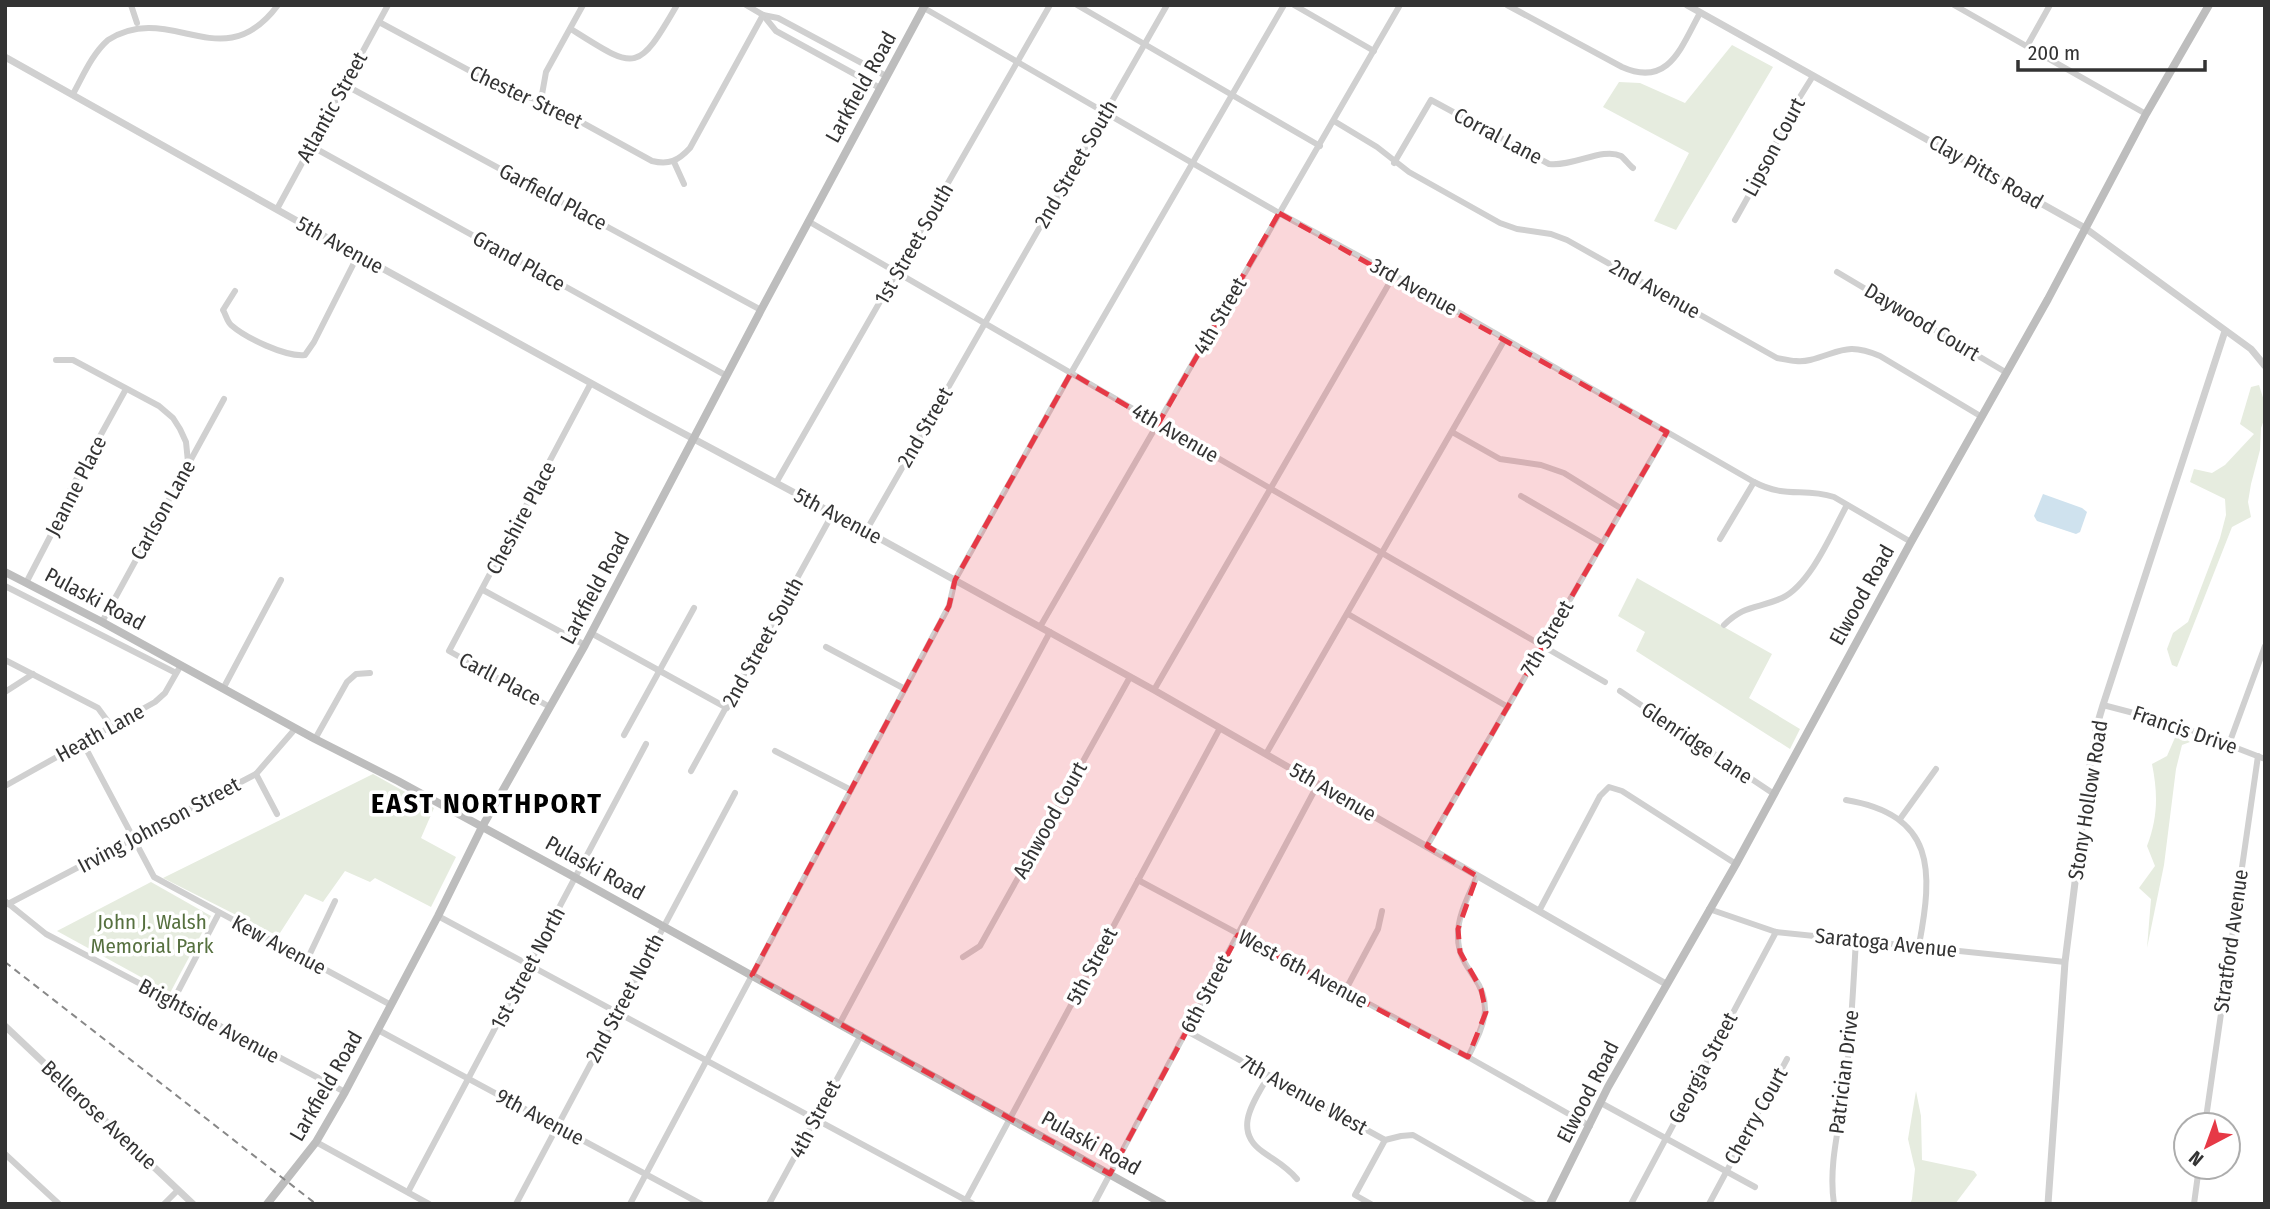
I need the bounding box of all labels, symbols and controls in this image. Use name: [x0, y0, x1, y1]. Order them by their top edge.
street label: Larkfield Road: [820, 27, 902, 147]
scale bar: [2018, 28, 2205, 72]
text: 200 m: [2028, 40, 2080, 66]
street label: Atlantic Street: [291, 47, 373, 167]
street label: Chester Street: [465, 60, 587, 135]
street label: Lipson Court: [1737, 93, 1811, 201]
street label: 2nd Street South: [1029, 95, 1123, 233]
street label: Corral Lane: [1449, 102, 1547, 170]
street label: Clay Pitts Road: [1924, 129, 2048, 215]
street label: Garfield Place: [495, 158, 611, 236]
street label: 1st Street South: [869, 179, 959, 309]
street label: 5th Avenue: [292, 210, 388, 280]
street label: Grand Place: [468, 225, 570, 297]
street label: 3rd Avenue: [1366, 252, 1462, 322]
street label: 2nd Avenue: [1605, 253, 1705, 325]
street label: 4th Street: [1188, 273, 1252, 359]
street label: Daywood Court: [1860, 277, 1984, 367]
street label: 2nd Street: [892, 382, 958, 472]
street label: 4th Avenue: [1127, 398, 1223, 468]
street label: Jeanne Place: [40, 431, 112, 541]
street label: Carlson Lane: [125, 455, 201, 565]
street label: Cheshire Place: [480, 457, 562, 579]
street label: 5th Avenue: [790, 482, 886, 550]
street label: Larkfield Road: [555, 528, 635, 648]
street label: Elwood Road: [1824, 540, 1900, 650]
street label: Pulaski Road: [41, 562, 149, 636]
street label: 2nd Street South: [717, 573, 809, 711]
street label: 7th Street: [1515, 595, 1579, 680]
street label: Carll Place: [454, 646, 546, 712]
street label: Glenridge Lane: [1636, 696, 1758, 790]
street label: Heath Lane: [51, 698, 149, 768]
street label: Francis Drive: [2129, 700, 2241, 760]
street label: Stony Hollow Road: [2063, 718, 2113, 882]
street label: Ashwood Court: [1007, 757, 1093, 883]
street label: 5th Avenue: [1285, 757, 1381, 827]
street label: Irving Johnson Street: [73, 771, 245, 879]
district label: EAST NORTHPORT: [371, 787, 603, 820]
street label: Pulaski Road: [541, 830, 649, 906]
street label: Stratford Avenue: [2208, 868, 2254, 1014]
street label: 1st Street North: [485, 902, 571, 1034]
park label: John J. Walsh Memorial Park: [91, 909, 214, 959]
street label: Kew Avenue: [227, 909, 331, 981]
street label: 5th Street: [1061, 923, 1123, 1009]
street label: Saratoga Avenue: [1813, 923, 1959, 963]
street label: West 6th Avenue: [1234, 924, 1372, 1014]
street label: 2nd Street North: [580, 929, 670, 1067]
street label: 6th Street: [1175, 950, 1237, 1038]
street label: Brightside Avenue: [134, 973, 284, 1069]
street label: Georgia Street: [1663, 1008, 1743, 1128]
street label: Patrician Drive: [1823, 1009, 1865, 1135]
street label: Larkfield Road: [284, 1026, 368, 1146]
street label: Elwood Road: [1551, 1037, 1625, 1147]
street label: 7th Avenue West: [1236, 1049, 1372, 1141]
street label: Bellerose Avenue: [36, 1055, 162, 1175]
street label: Cherry Court: [1719, 1063, 1793, 1169]
street label: 4th Street: [784, 1075, 846, 1162]
street label: 9th Avenue: [491, 1083, 589, 1151]
street label: Pulaski Road: [1037, 1105, 1145, 1181]
north arrow: [2172, 1111, 2242, 1181]
text: N: [2184, 1146, 2208, 1171]

